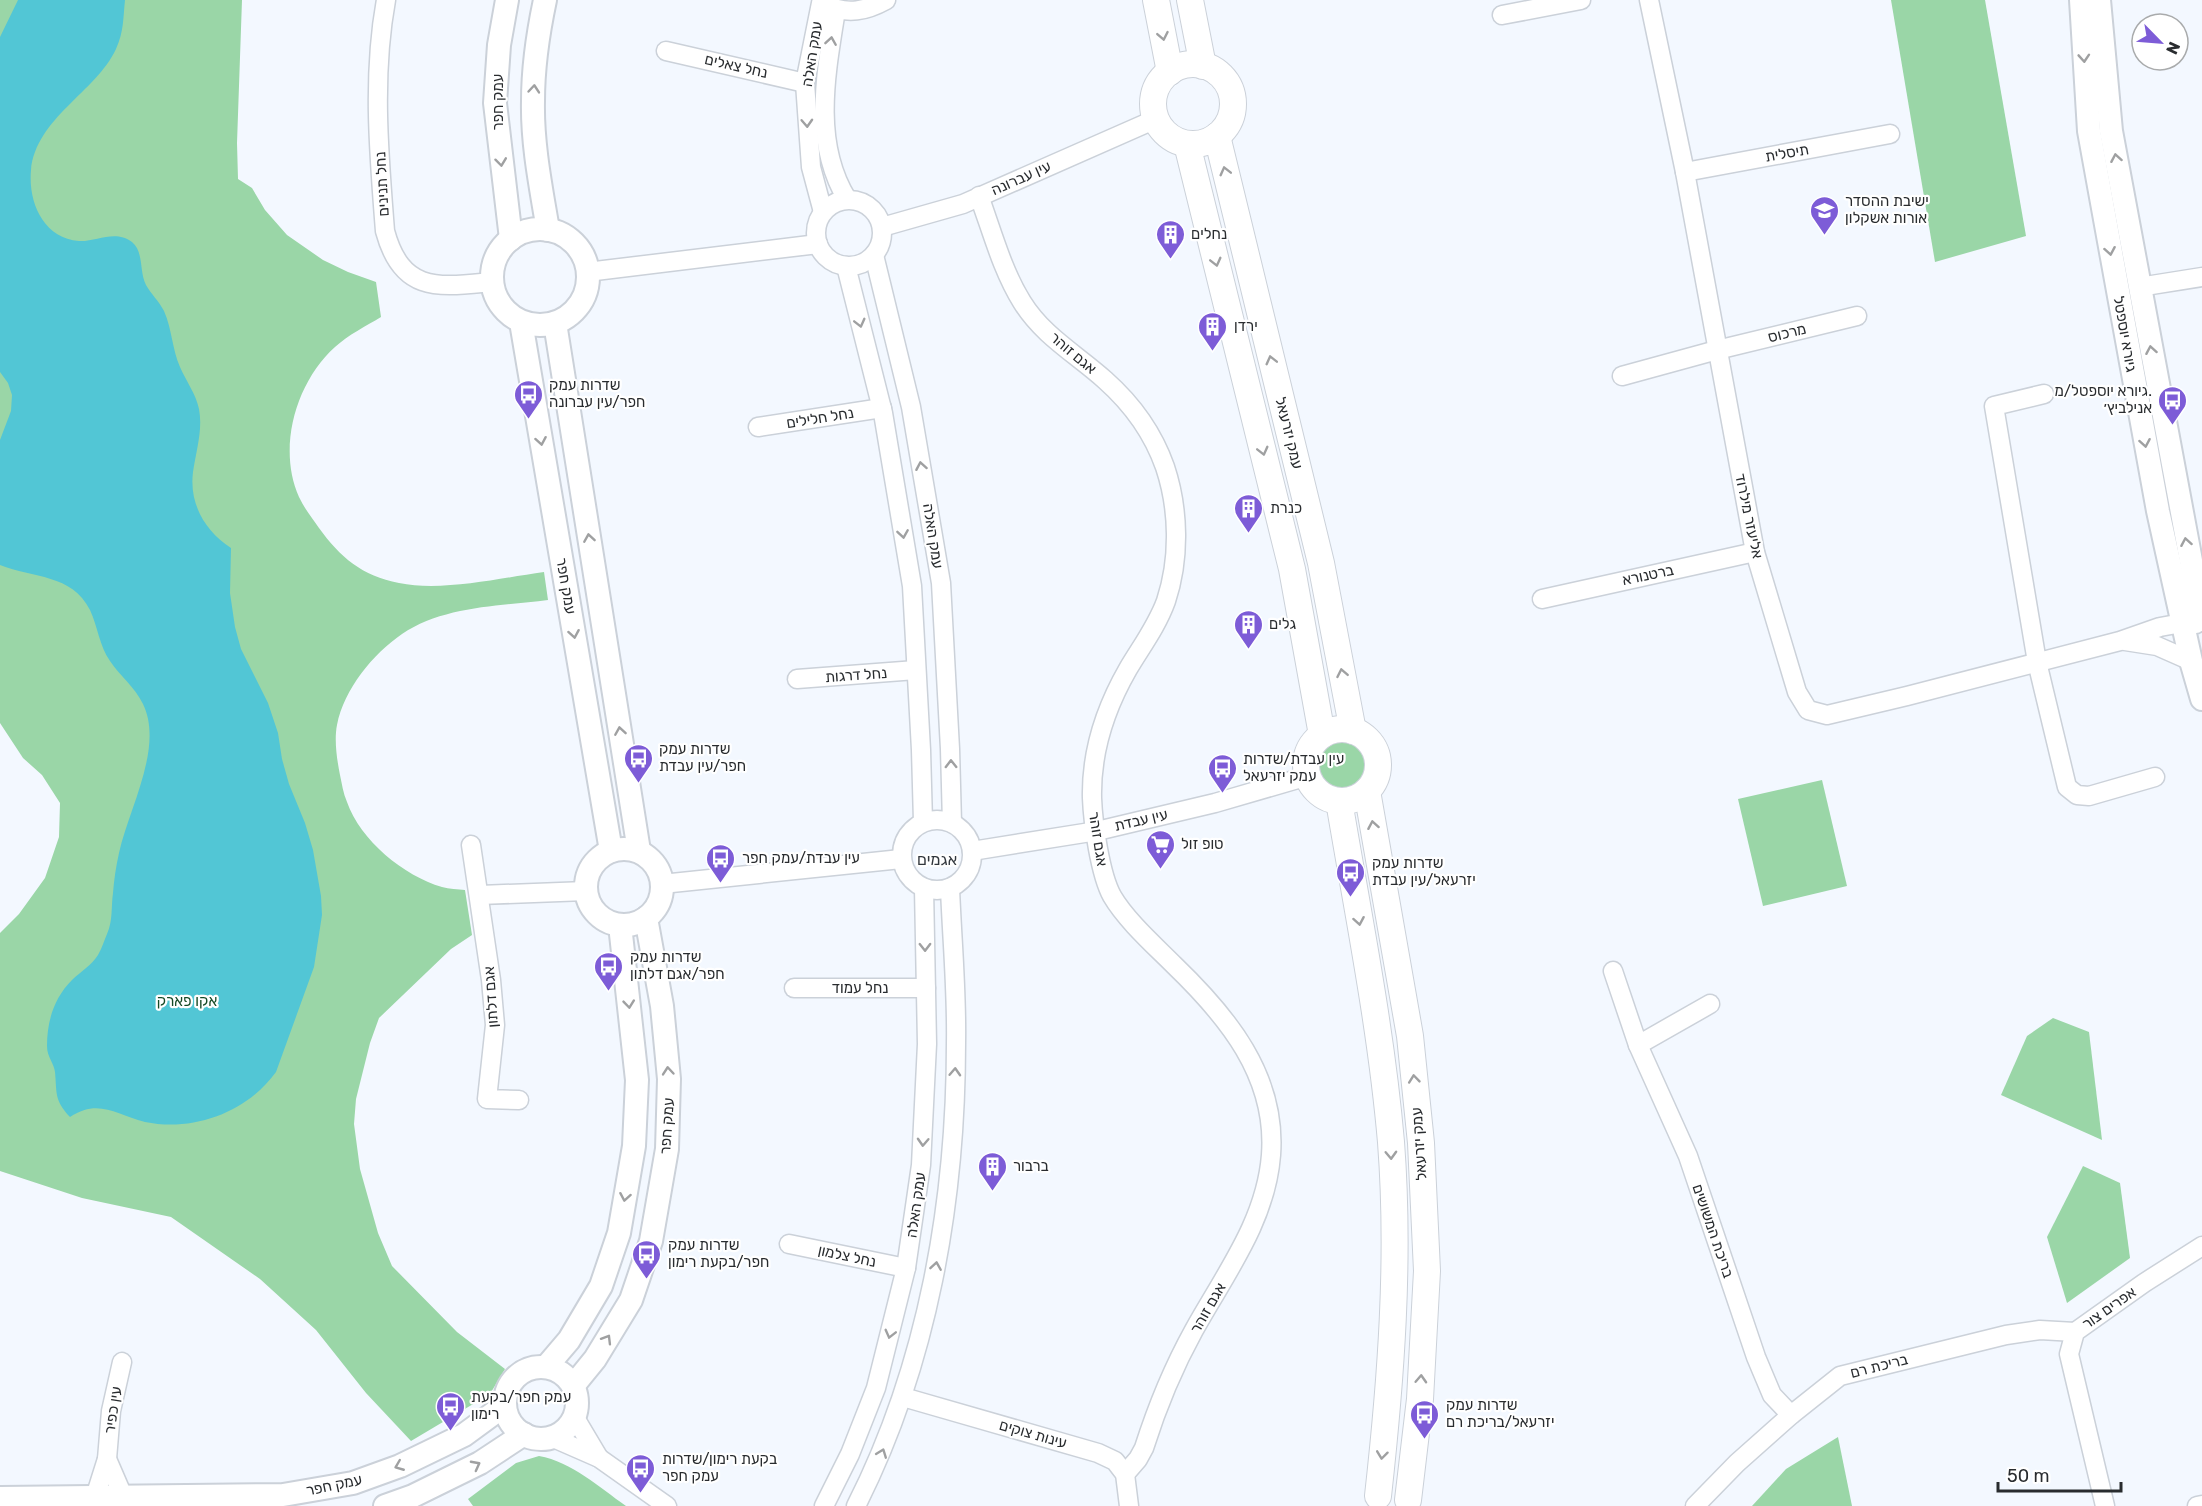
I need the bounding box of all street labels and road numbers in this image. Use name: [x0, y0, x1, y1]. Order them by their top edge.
street label: עמק האלה: [798, 20, 826, 88]
street label: נחל צאלים: [703, 50, 769, 82]
street label: עמק חפר: [489, 73, 507, 131]
street label: תיסלית: [1764, 140, 1810, 166]
street label: נחל תנינים: [371, 151, 393, 217]
street label: עין עברונה: [988, 157, 1054, 199]
street label: גיורא יוספטל: [2109, 294, 2141, 374]
street label: מרכוס: [1766, 320, 1808, 346]
street label: אגם זוהר: [1046, 328, 1100, 378]
street label: עמק יזרעאל: [1271, 395, 1307, 471]
street label: נחל חלילים: [785, 404, 855, 432]
street label: אליעזר מילרוד: [1731, 472, 1767, 560]
street label: עמק האלה: [919, 502, 947, 570]
street label: עמק חפר: [552, 556, 580, 616]
street label: ברטנורא: [1621, 561, 1675, 589]
street label: נחל דרגות: [824, 664, 888, 686]
street label: עין עבדת: [1113, 805, 1169, 835]
street label: אגם זוהר: [1085, 810, 1111, 868]
street label: אגם דלתון: [480, 966, 502, 1028]
street label: נחל עמוד: [832, 979, 888, 997]
street label: עמק חפר: [656, 1097, 678, 1155]
street label: עמק יזרעאל: [1407, 1107, 1431, 1181]
street label: עמק האלה: [902, 1171, 930, 1239]
street label: בריכת המשושים: [1689, 1182, 1737, 1280]
street label: נחל צלמון: [816, 1241, 878, 1271]
street label: אגם זוהר: [1186, 1279, 1230, 1336]
street label: אפרים צור: [2079, 1283, 2140, 1333]
street label: בריכת רם: [1848, 1350, 1910, 1382]
street label: עין כפיר: [100, 1385, 126, 1435]
street label: עינות צוקים: [997, 1416, 1069, 1452]
street label: עמק חפר: [304, 1470, 364, 1500]

